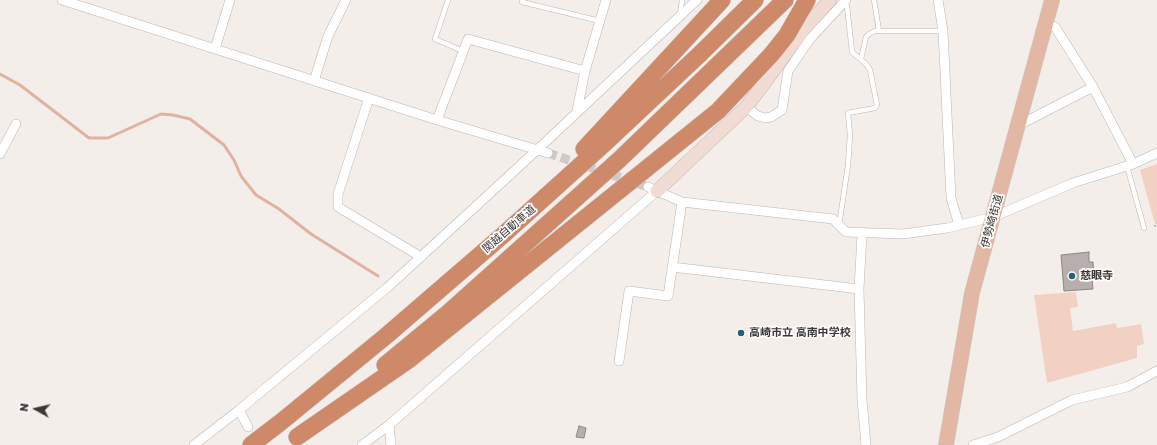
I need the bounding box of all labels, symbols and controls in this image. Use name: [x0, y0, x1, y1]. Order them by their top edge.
street label: 伊勢崎街道: [979, 193, 1005, 249]
street label: 関越自動車道: [480, 202, 538, 256]
place label: 慈眼寺: [1080, 269, 1113, 283]
marker: 慈眼寺: [1067, 271, 1077, 281]
place label: 高崎市立 高南中学校: [749, 326, 851, 340]
marker: 高崎市立 高南中学校: [736, 328, 746, 338]
north arrow: [16, 389, 56, 429]
text: N: [17, 402, 31, 412]

